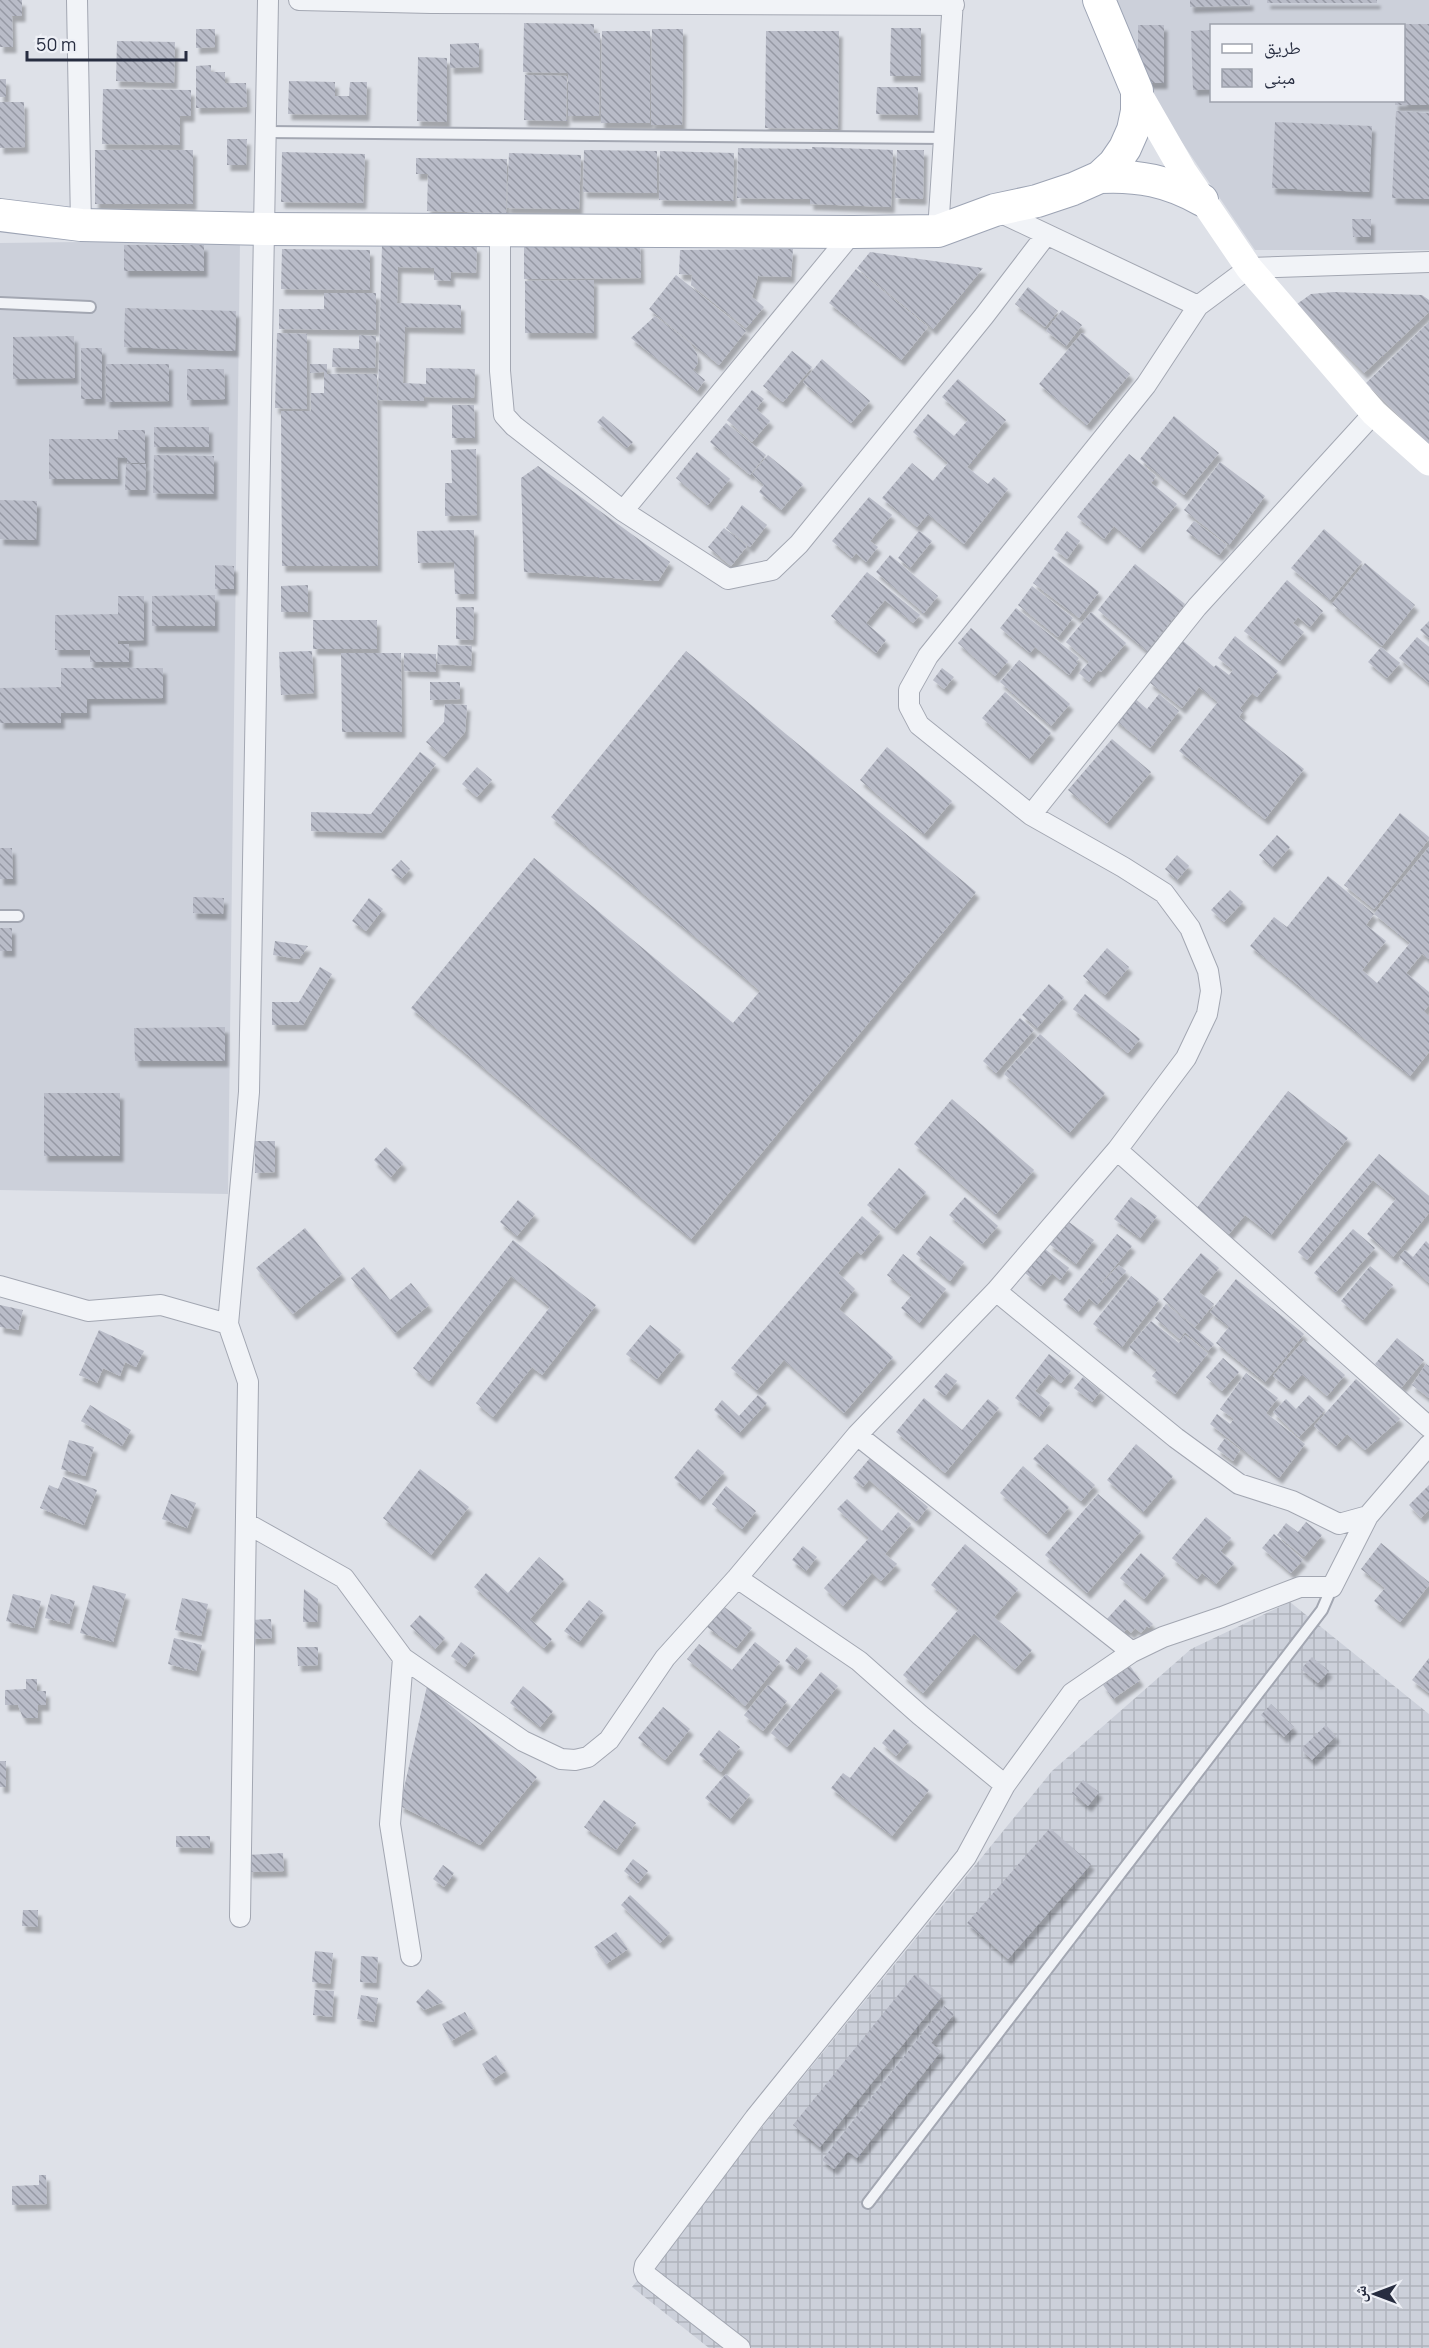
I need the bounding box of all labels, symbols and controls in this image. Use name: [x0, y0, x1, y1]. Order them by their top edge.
scale bar: [27, 24, 186, 62]
legend: [1210, 24, 1405, 102]
text: 50 m: [36, 32, 76, 56]
text: طريق: [1264, 35, 1301, 59]
text: مبنى: [1264, 65, 1295, 89]
north arrow: [1345, 2264, 1405, 2324]
text: ش: [1349, 2285, 1371, 2302]

